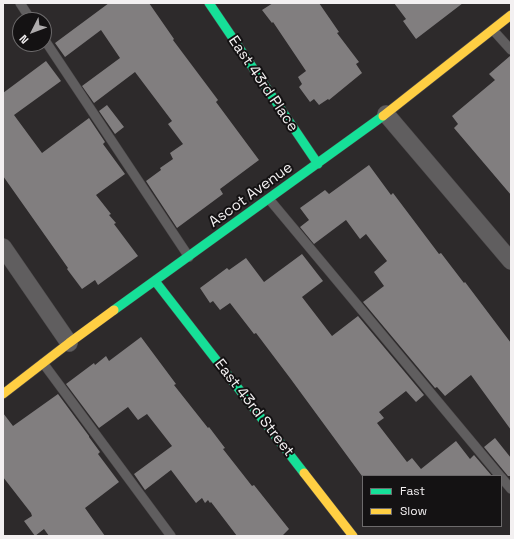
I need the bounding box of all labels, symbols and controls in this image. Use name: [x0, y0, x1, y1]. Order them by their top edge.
north arrow: [12, 12, 52, 52]
text: N: [16, 32, 31, 47]
street label: East 43rd Place: [224, 33, 302, 135]
street label: Ascot Avenue: [206, 159, 296, 231]
street label: East 43rd Street: [210, 356, 298, 460]
legend: [362, 475, 502, 527]
text: Fast: [400, 483, 425, 499]
text: Slow: [400, 503, 427, 519]

